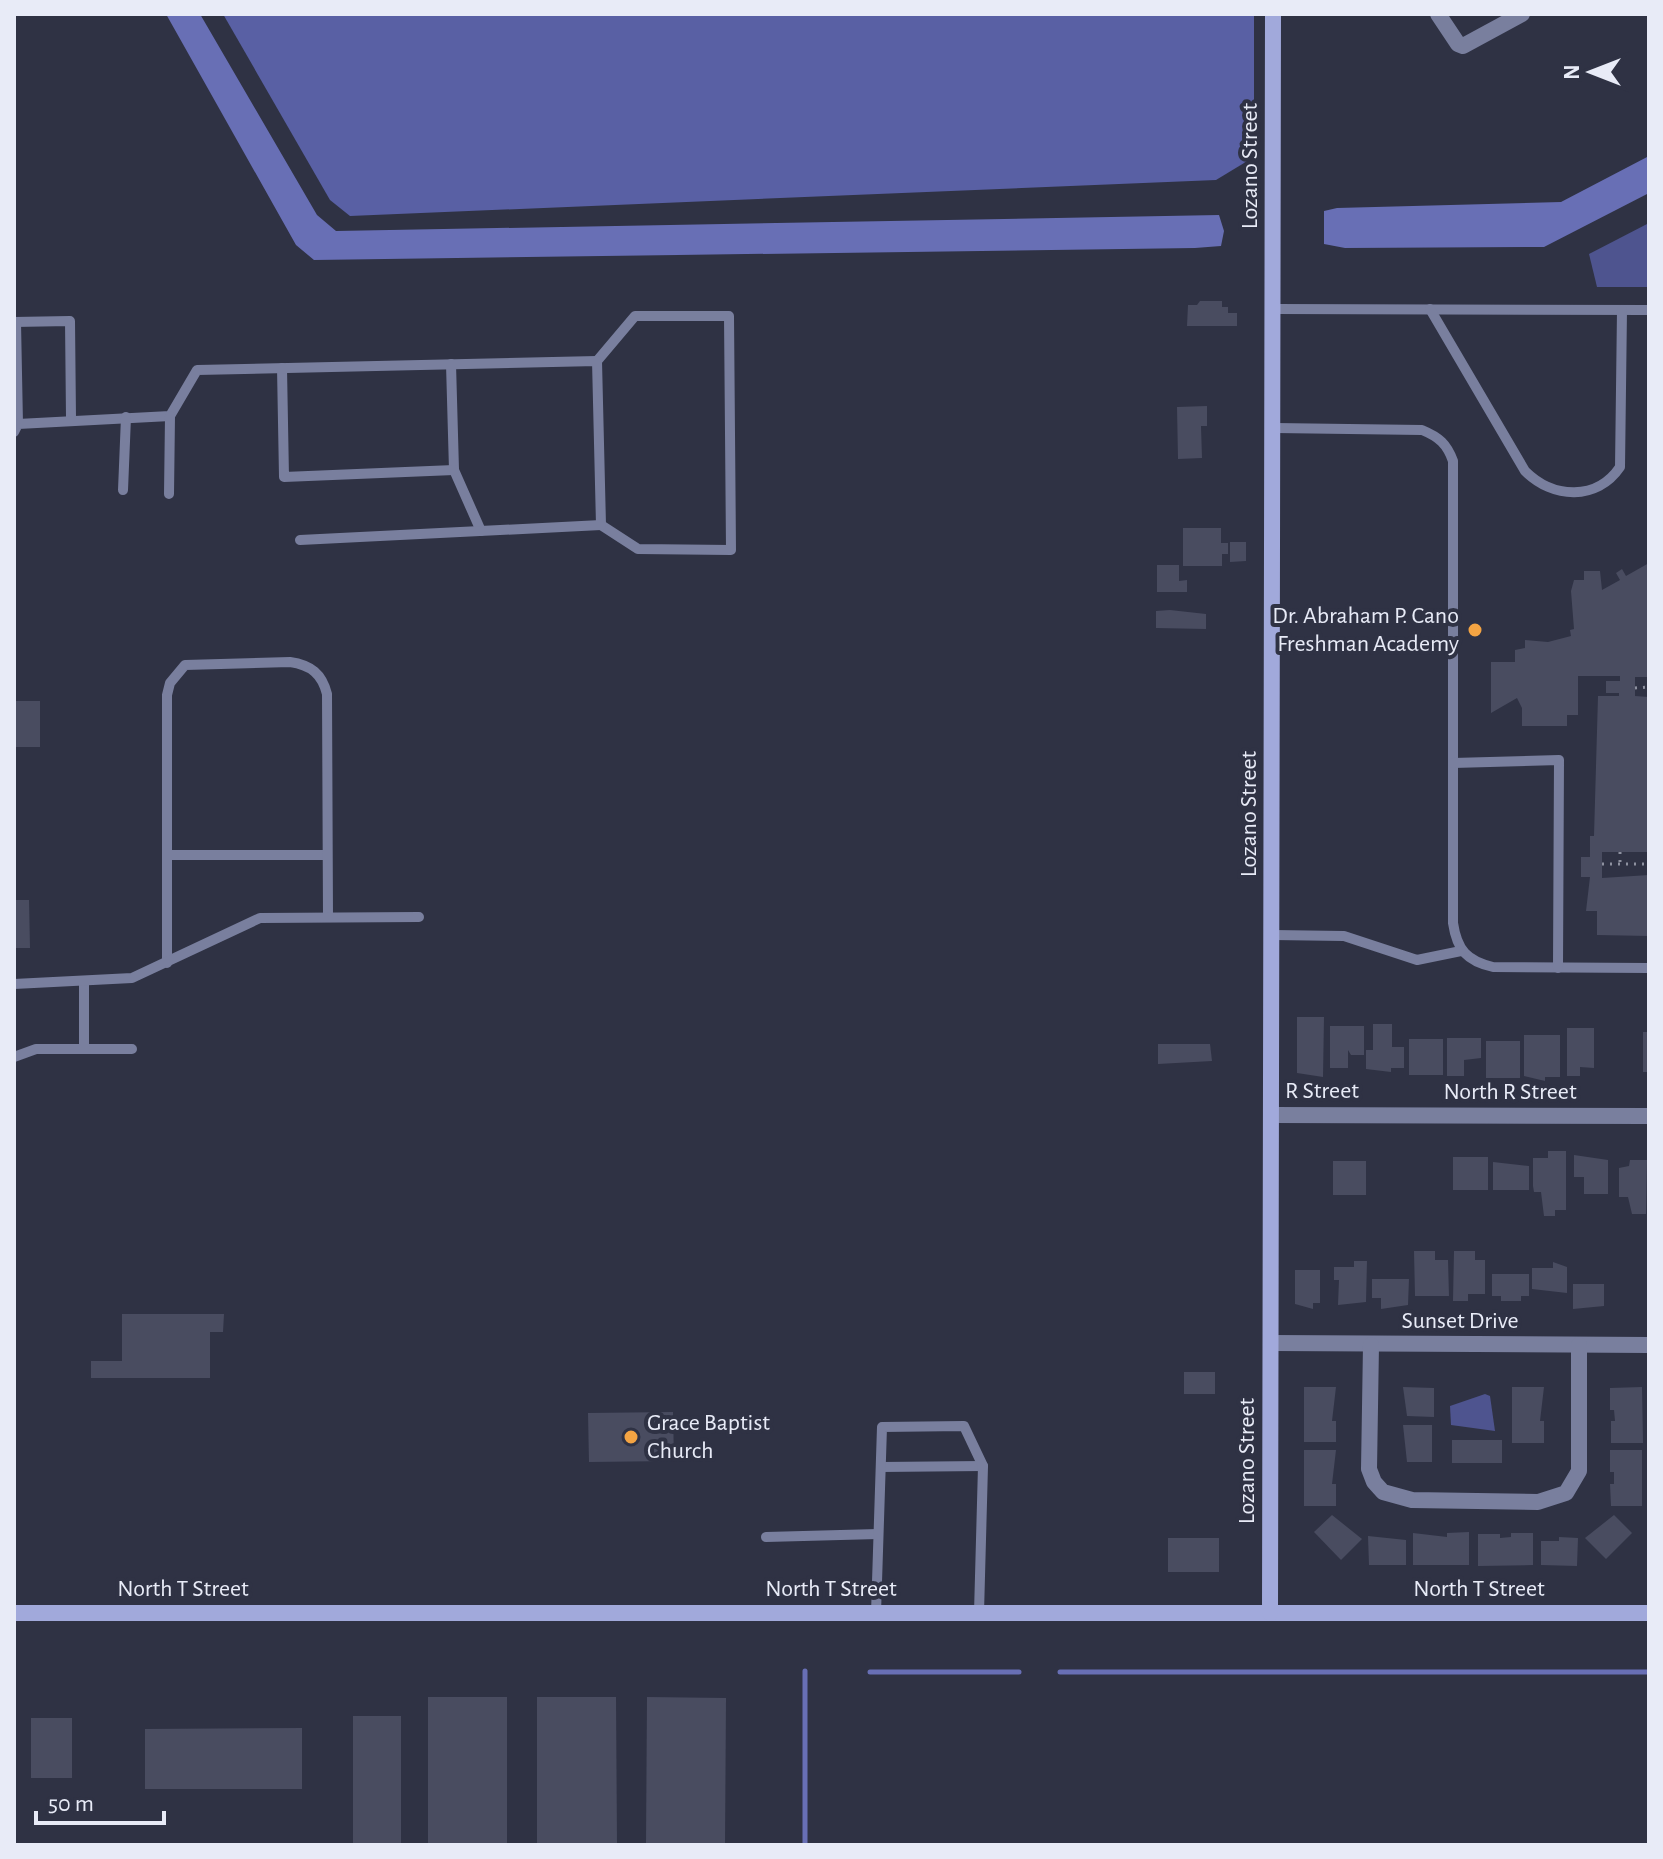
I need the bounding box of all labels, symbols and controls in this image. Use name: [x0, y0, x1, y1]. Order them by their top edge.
north arrow: [1551, 32, 1631, 112]
text: N: [1561, 64, 1583, 80]
street label: Lozano Street: [1238, 102, 1262, 229]
place label: Dr. Abraham P. Cano Freshman Academy: [1272, 604, 1459, 656]
marker: Dr. Abraham P. Cano Freshman Academy: [1466, 621, 1484, 639]
street label: Lozano Street: [1237, 750, 1261, 877]
street label: R Street: [1285, 1079, 1359, 1103]
street label: North R Street: [1443, 1080, 1577, 1104]
street label: Sunset Drive: [1401, 1309, 1519, 1333]
street label: Lozano Street: [1235, 1397, 1259, 1524]
place label: Grace Baptist Church: [647, 1411, 770, 1463]
marker: Grace Baptist Church: [622, 1428, 640, 1446]
street label: North T Street: [117, 1577, 249, 1601]
street label: North T Street: [765, 1577, 897, 1601]
street label: North T Street: [1413, 1577, 1545, 1601]
scale bar: [36, 1775, 164, 1825]
text: 50 m: [48, 1792, 94, 1816]

